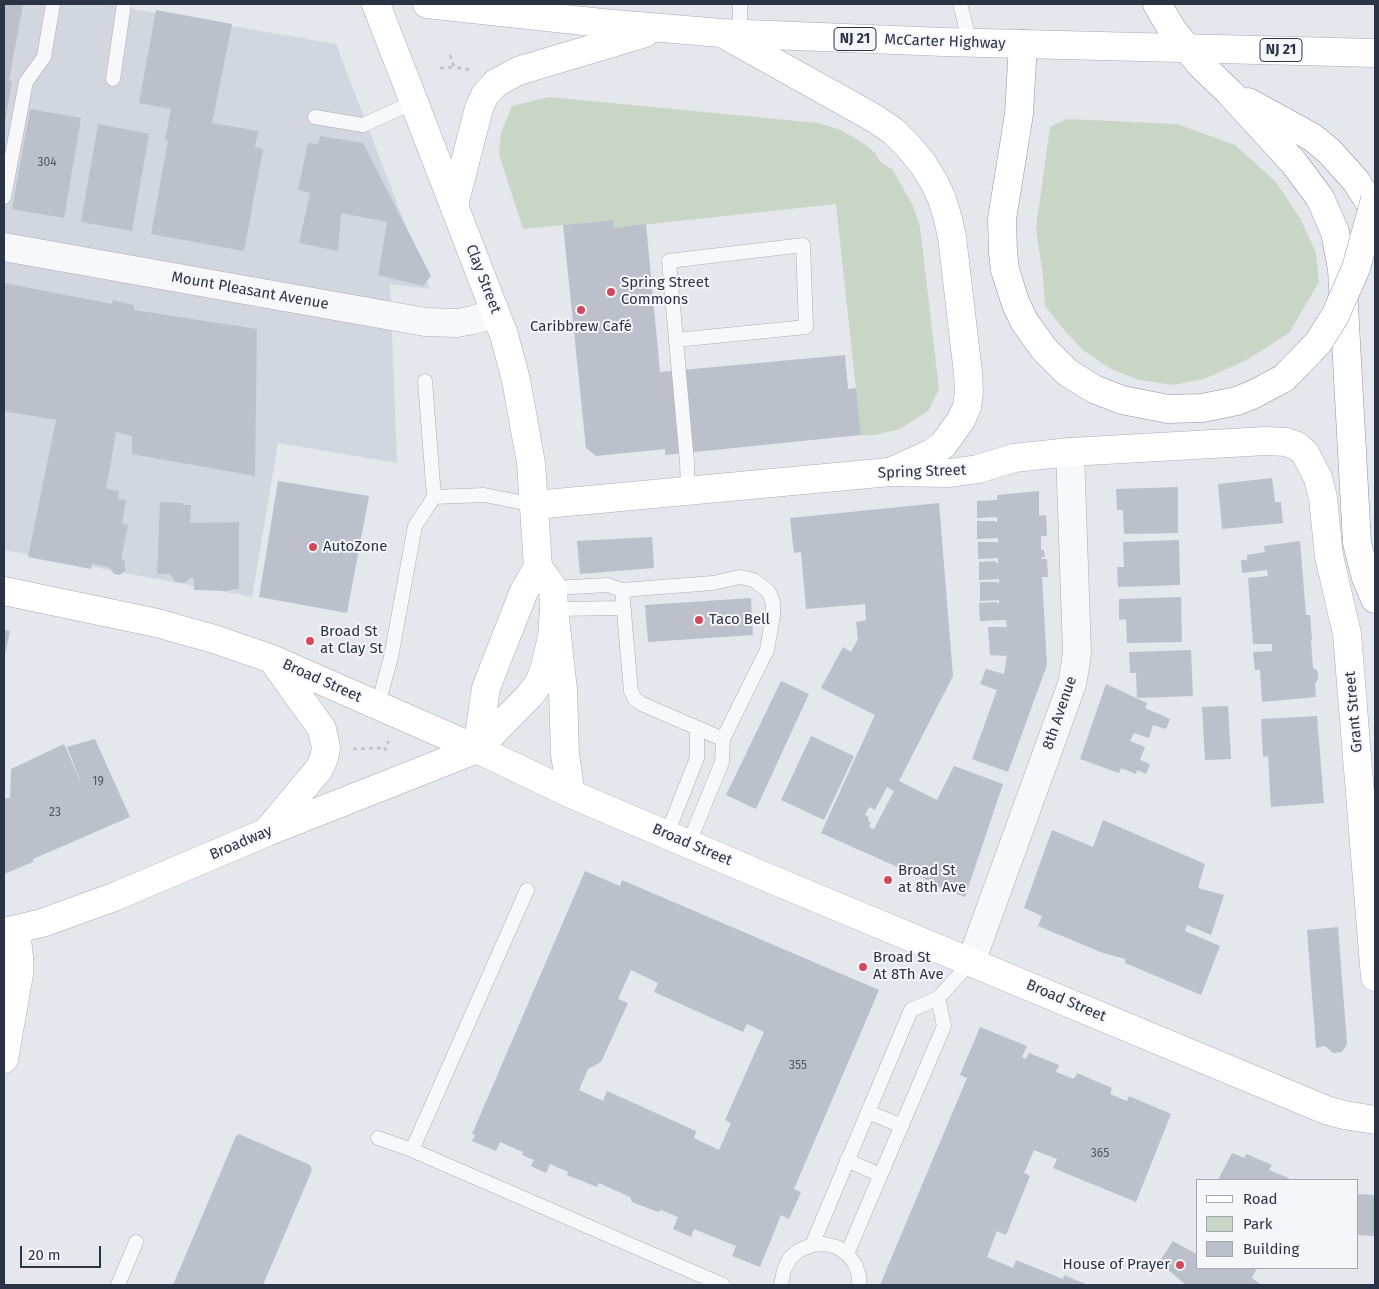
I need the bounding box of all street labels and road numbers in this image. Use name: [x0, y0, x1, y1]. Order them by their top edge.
road number: NJ 21: [834, 28, 876, 50]
street label: McCarter Highway: [884, 31, 1006, 53]
road number: NJ 21: [1260, 38, 1302, 62]
street label: Clay Street: [462, 242, 504, 316]
street label: Mount Pleasant Avenue: [170, 268, 330, 314]
street label: Spring Street: [878, 461, 966, 483]
street label: Broad Street: [280, 656, 364, 706]
street label: Grant Street: [1341, 670, 1367, 754]
street label: 8th Avenue: [1039, 674, 1081, 752]
street label: Broad Street: [649, 820, 735, 870]
street label: Broadway: [207, 822, 275, 864]
street label: Broad Street: [1023, 976, 1109, 1026]

